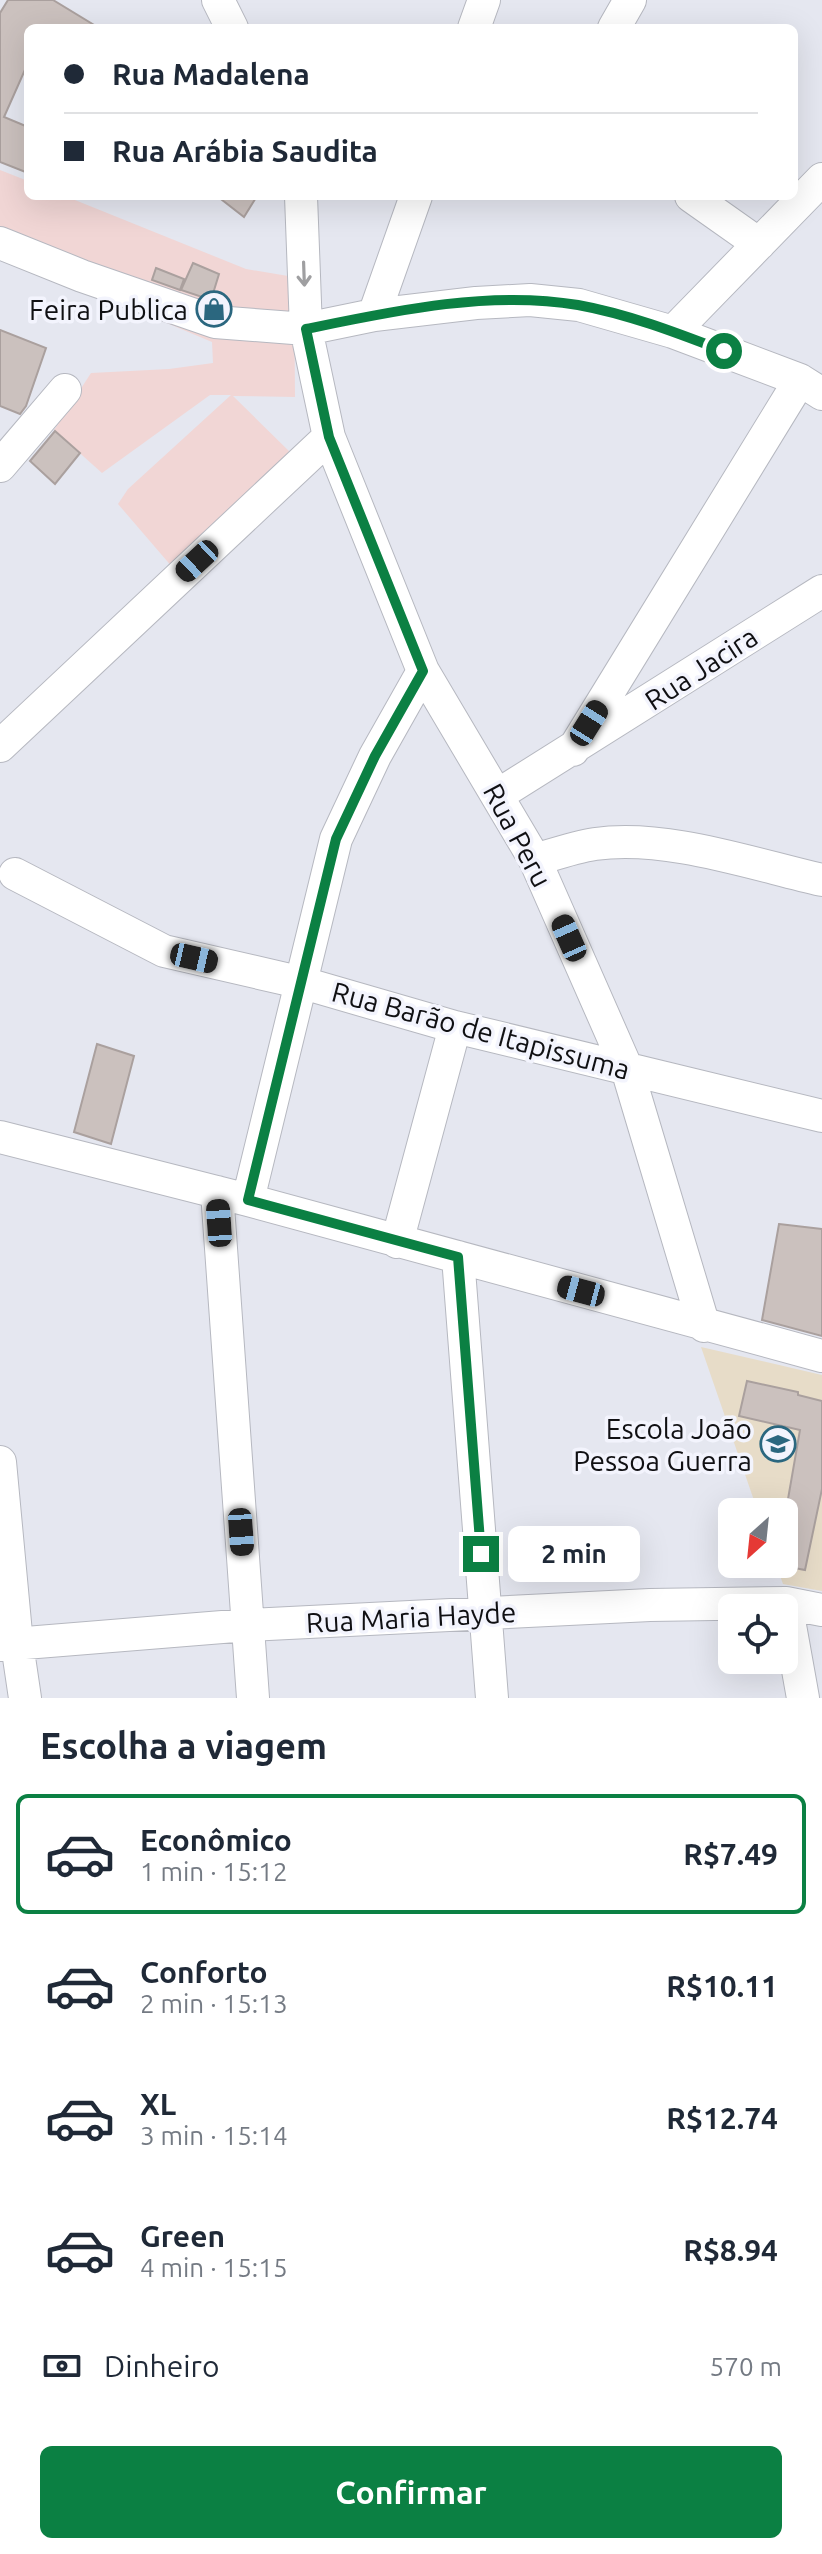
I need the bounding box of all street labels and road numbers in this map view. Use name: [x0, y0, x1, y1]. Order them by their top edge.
street label: Rua Jacira: [639, 620, 763, 716]
street label: Rua Peru: [478, 778, 558, 892]
street label: Rua Barão de Itapissuma: [329, 975, 633, 1085]
street label: Rua Maria Hayde: [305, 1596, 517, 1638]

